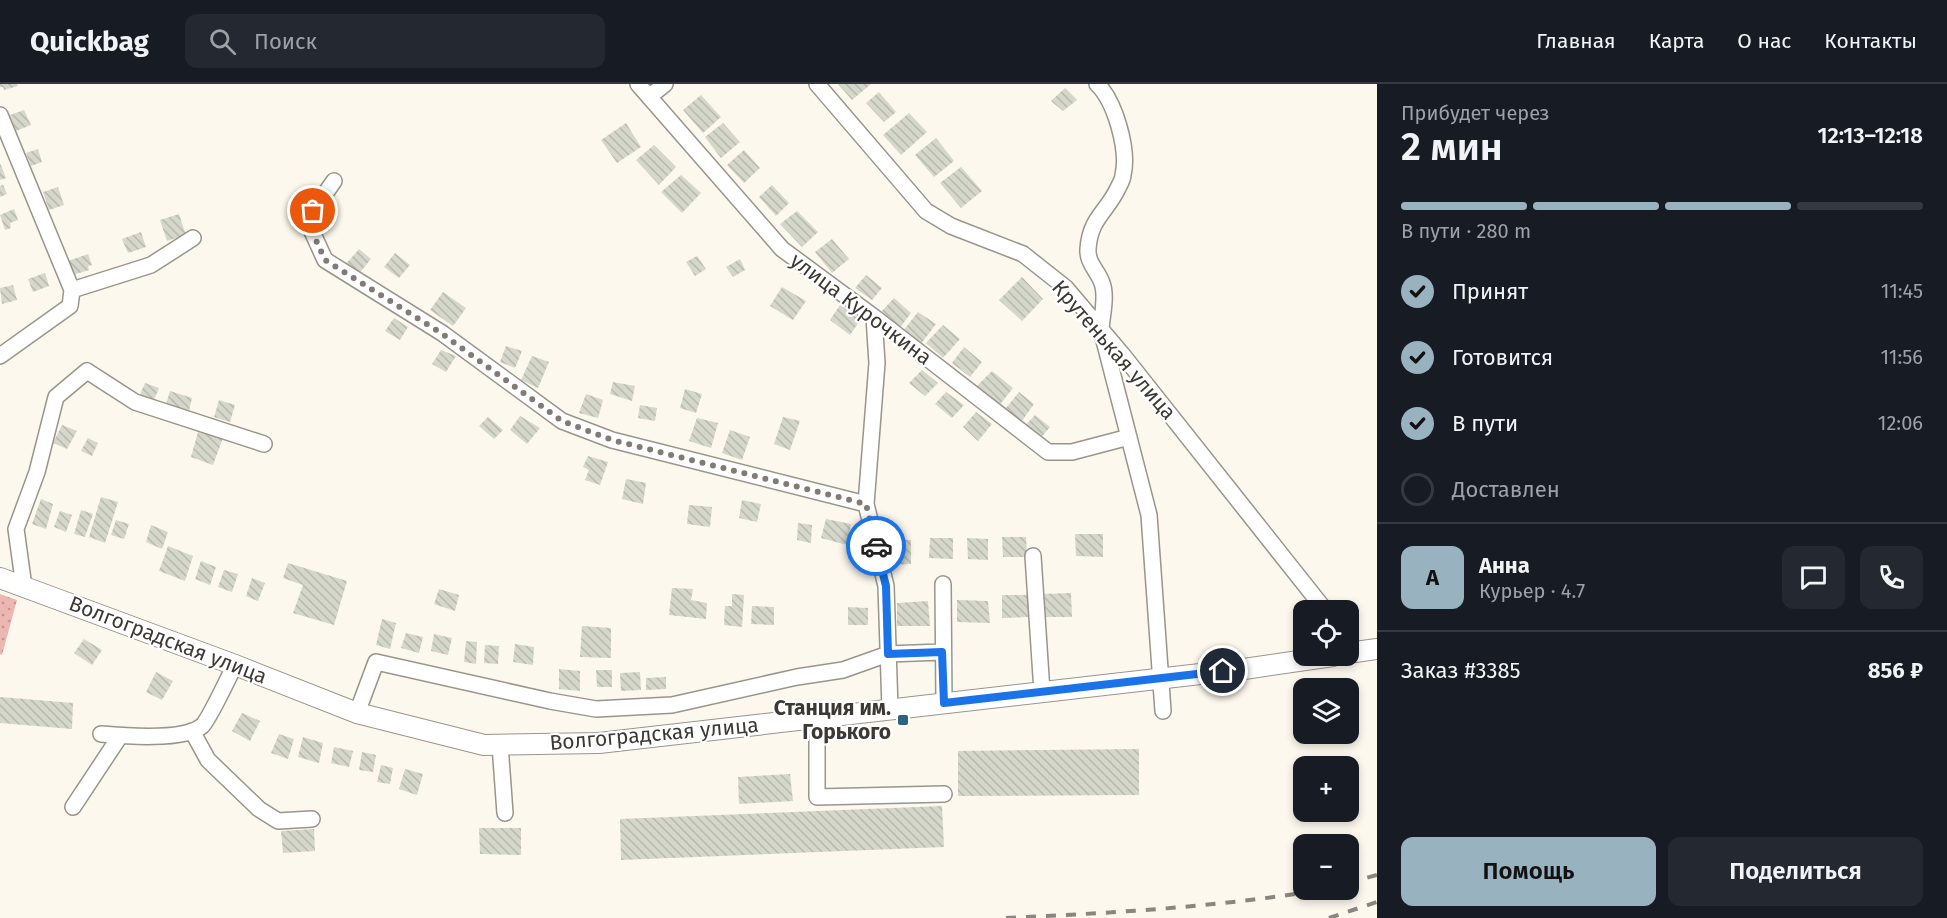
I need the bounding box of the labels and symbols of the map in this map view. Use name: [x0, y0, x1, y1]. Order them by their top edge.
pin: [287, 185, 338, 236]
street label: улица Курочкина: [785, 247, 937, 371]
street label: Крутенькая улица: [1046, 275, 1182, 425]
courier: [846, 516, 906, 576]
street label: Волгоградская улица: [65, 590, 271, 690]
pin: [1197, 645, 1248, 696]
place label: Станция им. Горького: [774, 695, 891, 745]
street label: Волгоградская улица: [548, 712, 760, 756]
marker: Станция им. Горького: [896, 713, 910, 727]

